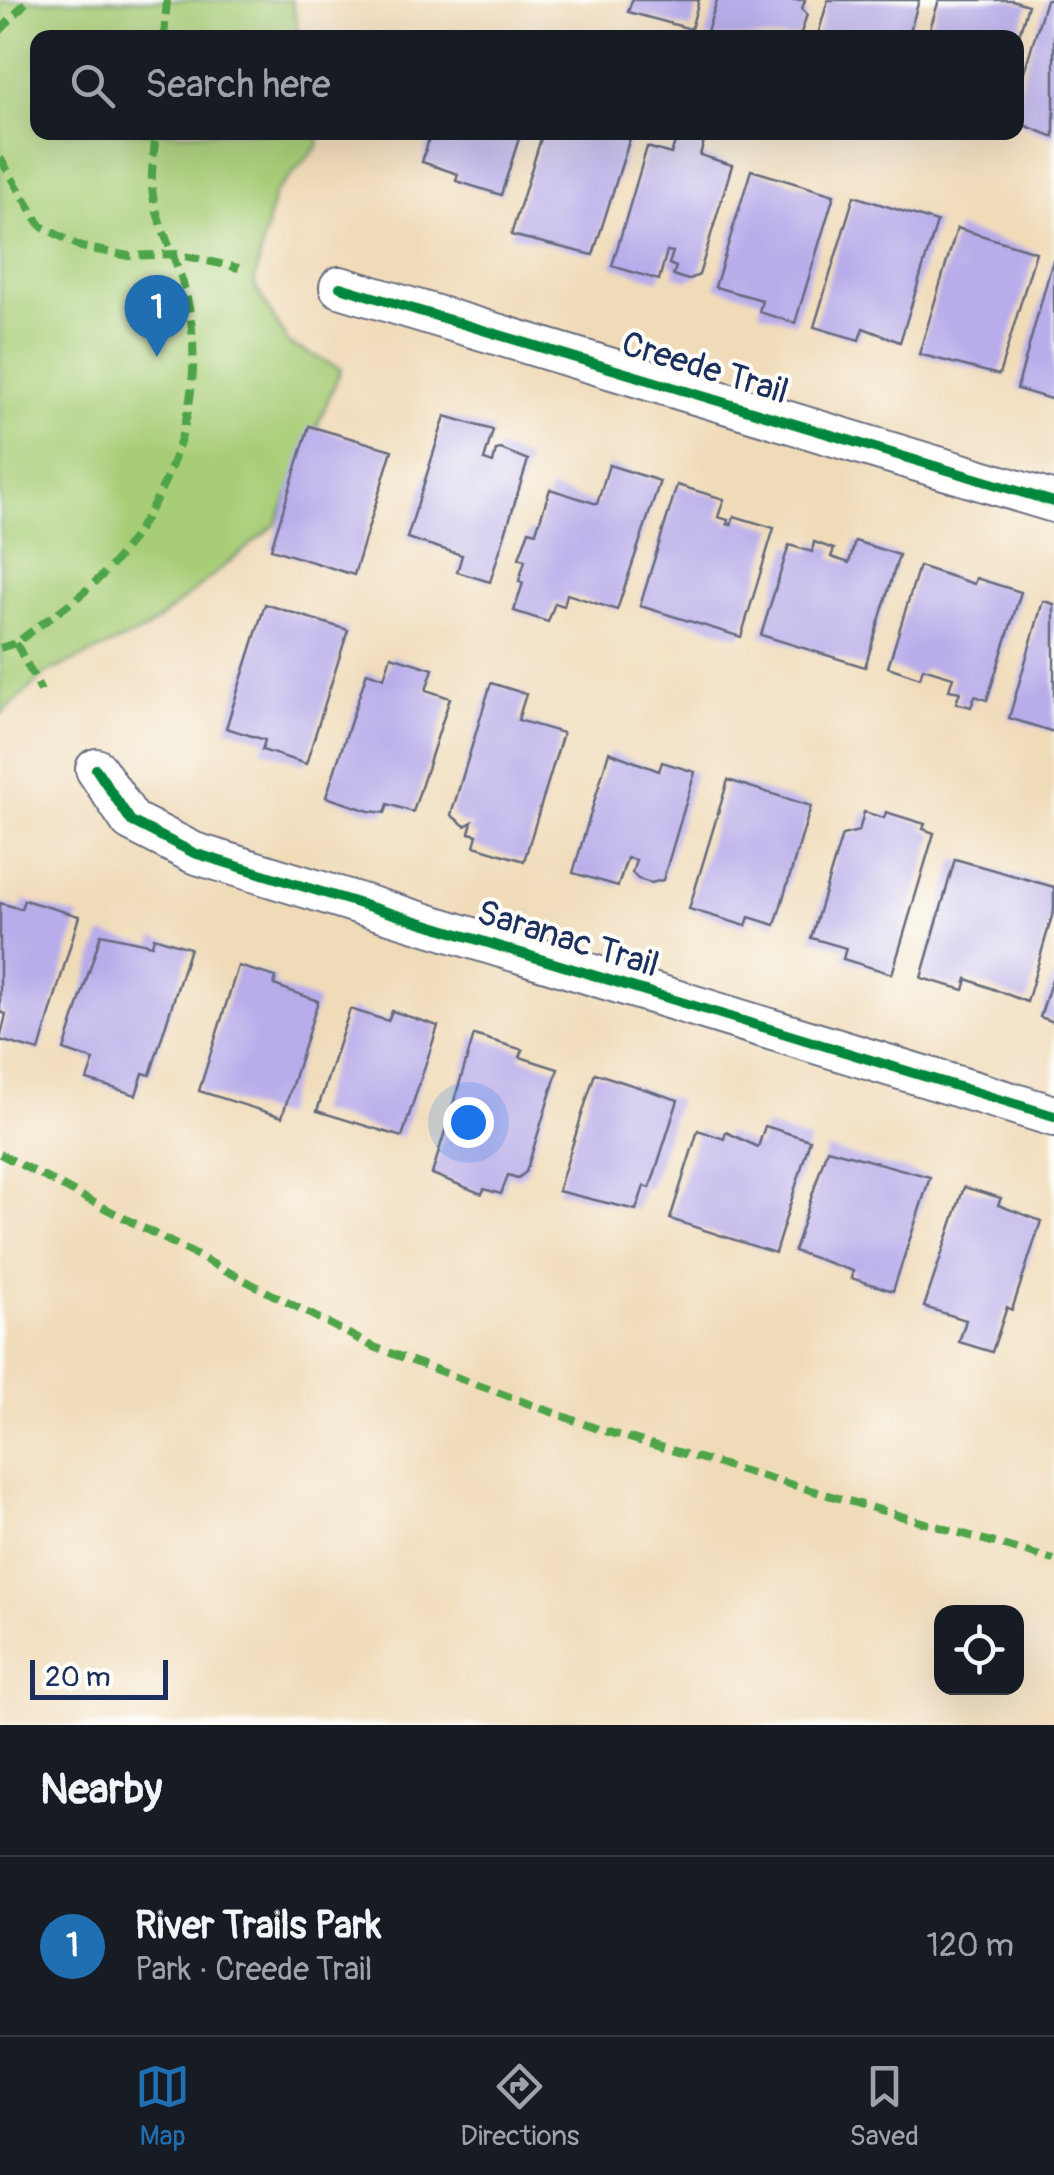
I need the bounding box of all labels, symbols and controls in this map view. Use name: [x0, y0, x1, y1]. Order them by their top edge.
search box: [30, 30, 1024, 140]
icon: search: [65, 58, 120, 113]
text: Search here: [145, 61, 331, 109]
pin: 1: [124, 274, 190, 357]
street label: Creede Trail: [616, 322, 794, 414]
street label: Saranac Trail: [472, 891, 664, 987]
your location: [443, 1097, 494, 1148]
map controls: [934, 1605, 1024, 1695]
button: locate: [934, 1605, 1024, 1695]
scale bar: [30, 1655, 168, 1700]
text: 20 m: [45, 1660, 111, 1695]
text: Nearby: [40, 1764, 162, 1816]
text: River Trails Park: [135, 1902, 381, 1950]
text: 1: [66, 1926, 79, 1966]
text: 120 m: [926, 1926, 1014, 1966]
text: Park · Creede Trail: [135, 1950, 372, 1990]
tab: Map: [135, 2059, 190, 2154]
tab: Directions: [460, 2059, 579, 2154]
tab: Saved: [849, 2059, 919, 2154]

